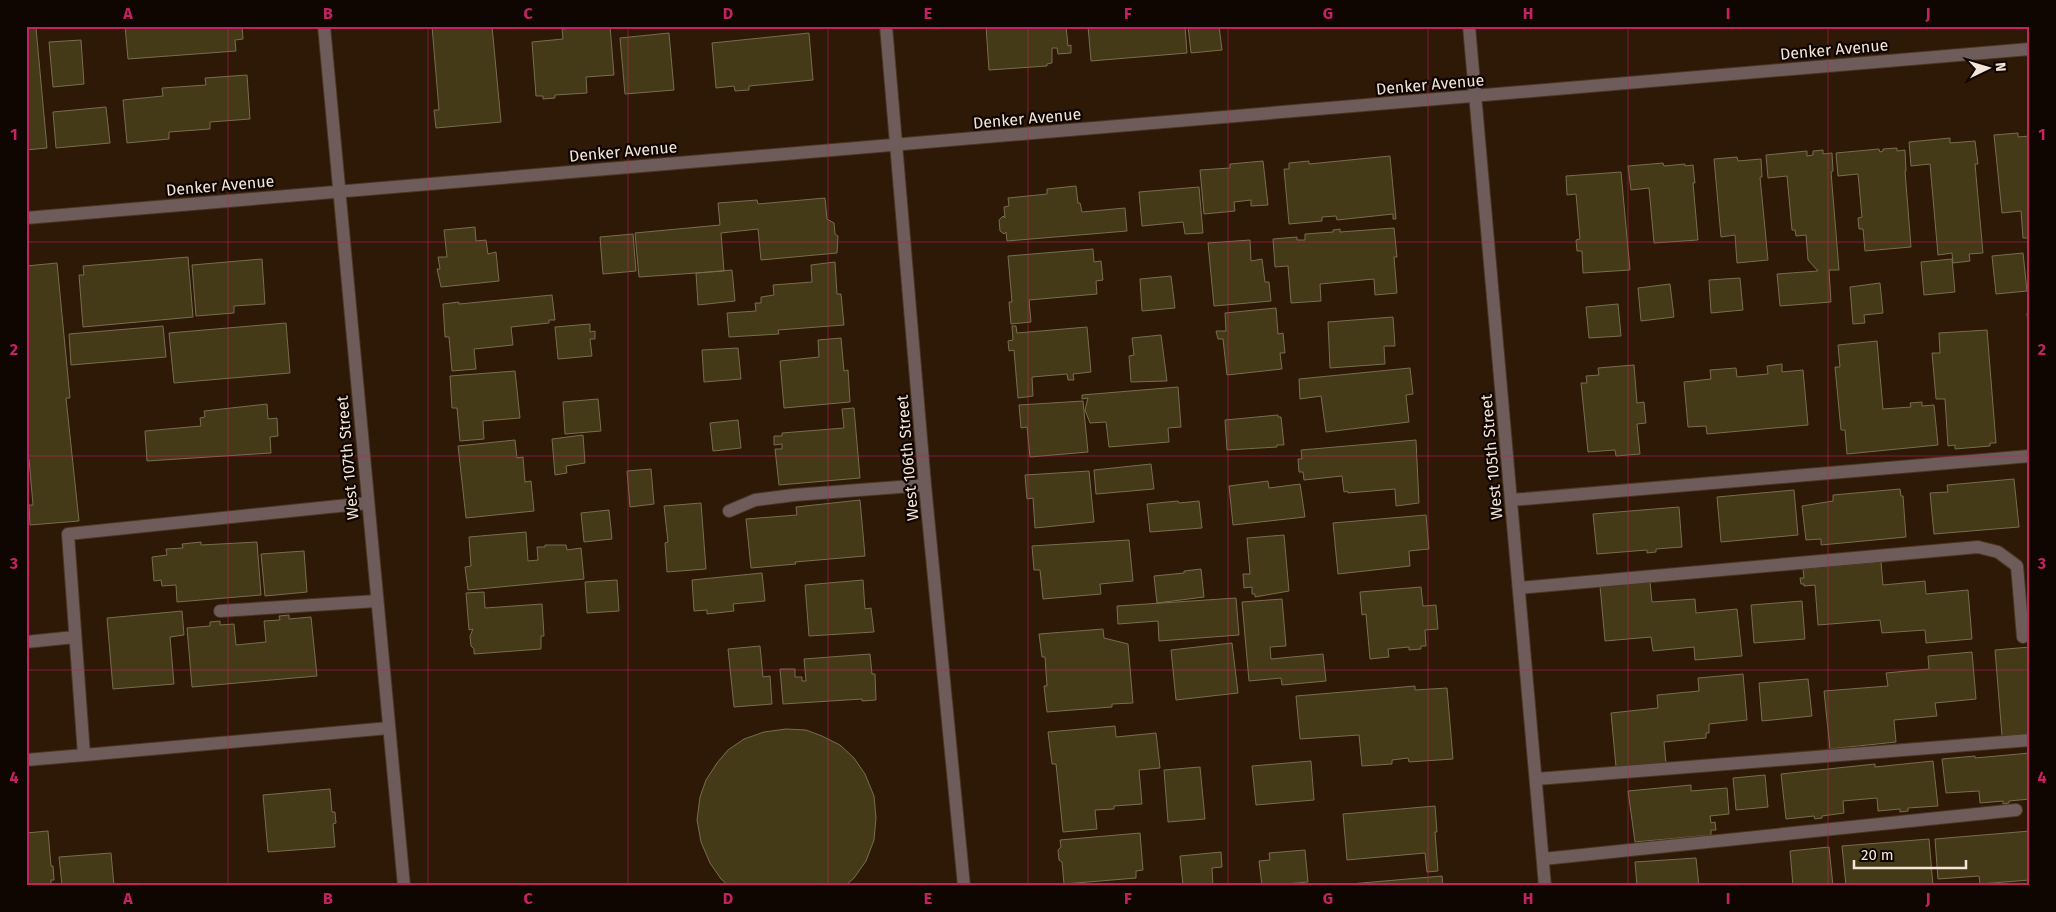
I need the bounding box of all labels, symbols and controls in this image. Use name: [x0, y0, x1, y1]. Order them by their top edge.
text: A: [122, 4, 133, 23]
text: B: [323, 4, 333, 23]
text: C: [523, 4, 533, 23]
text: D: [723, 4, 733, 23]
text: E: [924, 4, 932, 23]
text: F: [1124, 4, 1132, 23]
text: G: [1323, 4, 1333, 23]
text: H: [1523, 4, 1533, 23]
text: I: [1726, 4, 1730, 23]
text: J: [1924, 4, 1931, 23]
street label: Denker Avenue: [1779, 35, 1889, 64]
north arrow: [1964, 42, 2014, 92]
text: N: [1992, 62, 2009, 72]
street label: Denker Avenue: [1375, 70, 1485, 99]
street label: Denker Avenue: [972, 104, 1082, 133]
text: 1: [10, 125, 18, 144]
text: 1: [2038, 125, 2046, 144]
street label: Denker Avenue: [568, 137, 678, 166]
street label: Denker Avenue: [165, 171, 275, 200]
text: 2: [10, 340, 18, 359]
text: 2: [2038, 340, 2046, 359]
street label: West 105th Street: [1477, 393, 1506, 520]
street label: West 106th Street: [893, 394, 922, 522]
street label: West 107th Street: [333, 395, 362, 521]
text: 3: [9, 554, 18, 573]
text: 3: [2037, 554, 2046, 573]
text: 4: [9, 768, 19, 787]
text: 4: [2037, 768, 2047, 787]
scale bar: [1854, 837, 1966, 869]
text: 20 m: [1861, 846, 1894, 864]
text: A: [122, 889, 133, 908]
text: B: [323, 889, 333, 908]
text: C: [523, 889, 533, 908]
text: D: [723, 889, 733, 908]
text: E: [924, 889, 932, 908]
text: F: [1124, 889, 1132, 908]
text: G: [1323, 889, 1333, 908]
text: H: [1523, 889, 1533, 908]
text: I: [1726, 889, 1730, 908]
text: J: [1924, 889, 1931, 908]

